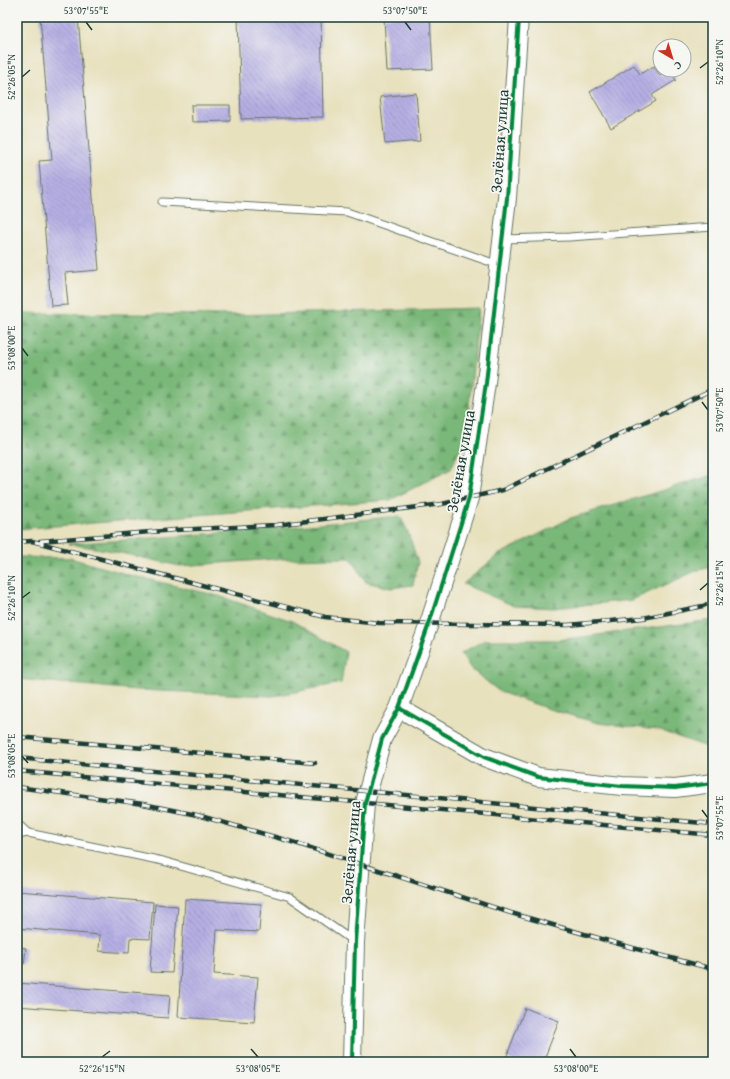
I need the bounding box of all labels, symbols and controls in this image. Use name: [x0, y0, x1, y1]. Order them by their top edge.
text: 53°07'55"E: [64, 3, 108, 18]
text: 53°07'50"E: [383, 3, 427, 18]
north arrow: [652, 38, 692, 78]
text: 52°26'10"N: [712, 39, 727, 85]
text: 52°26'05"N: [4, 54, 19, 100]
text: С: [671, 58, 686, 74]
street label: Зелёная улица: [483, 88, 515, 194]
text: 53°08'00"E: [4, 326, 19, 370]
text: 53°07'50"E: [712, 388, 727, 432]
street label: Зелёная улица: [439, 407, 481, 514]
text: 52°26'15"N: [712, 560, 727, 606]
text: 52°26'10"N: [4, 575, 19, 621]
text: 53°08'05"E: [4, 734, 19, 778]
text: 53°07'55"E: [712, 796, 727, 840]
street label: Зелёная улица: [334, 799, 367, 905]
text: 52°26'15"N: [79, 1061, 125, 1076]
text: 53°08'05"E: [236, 1061, 280, 1076]
text: 53°08'00"E: [554, 1061, 598, 1076]

